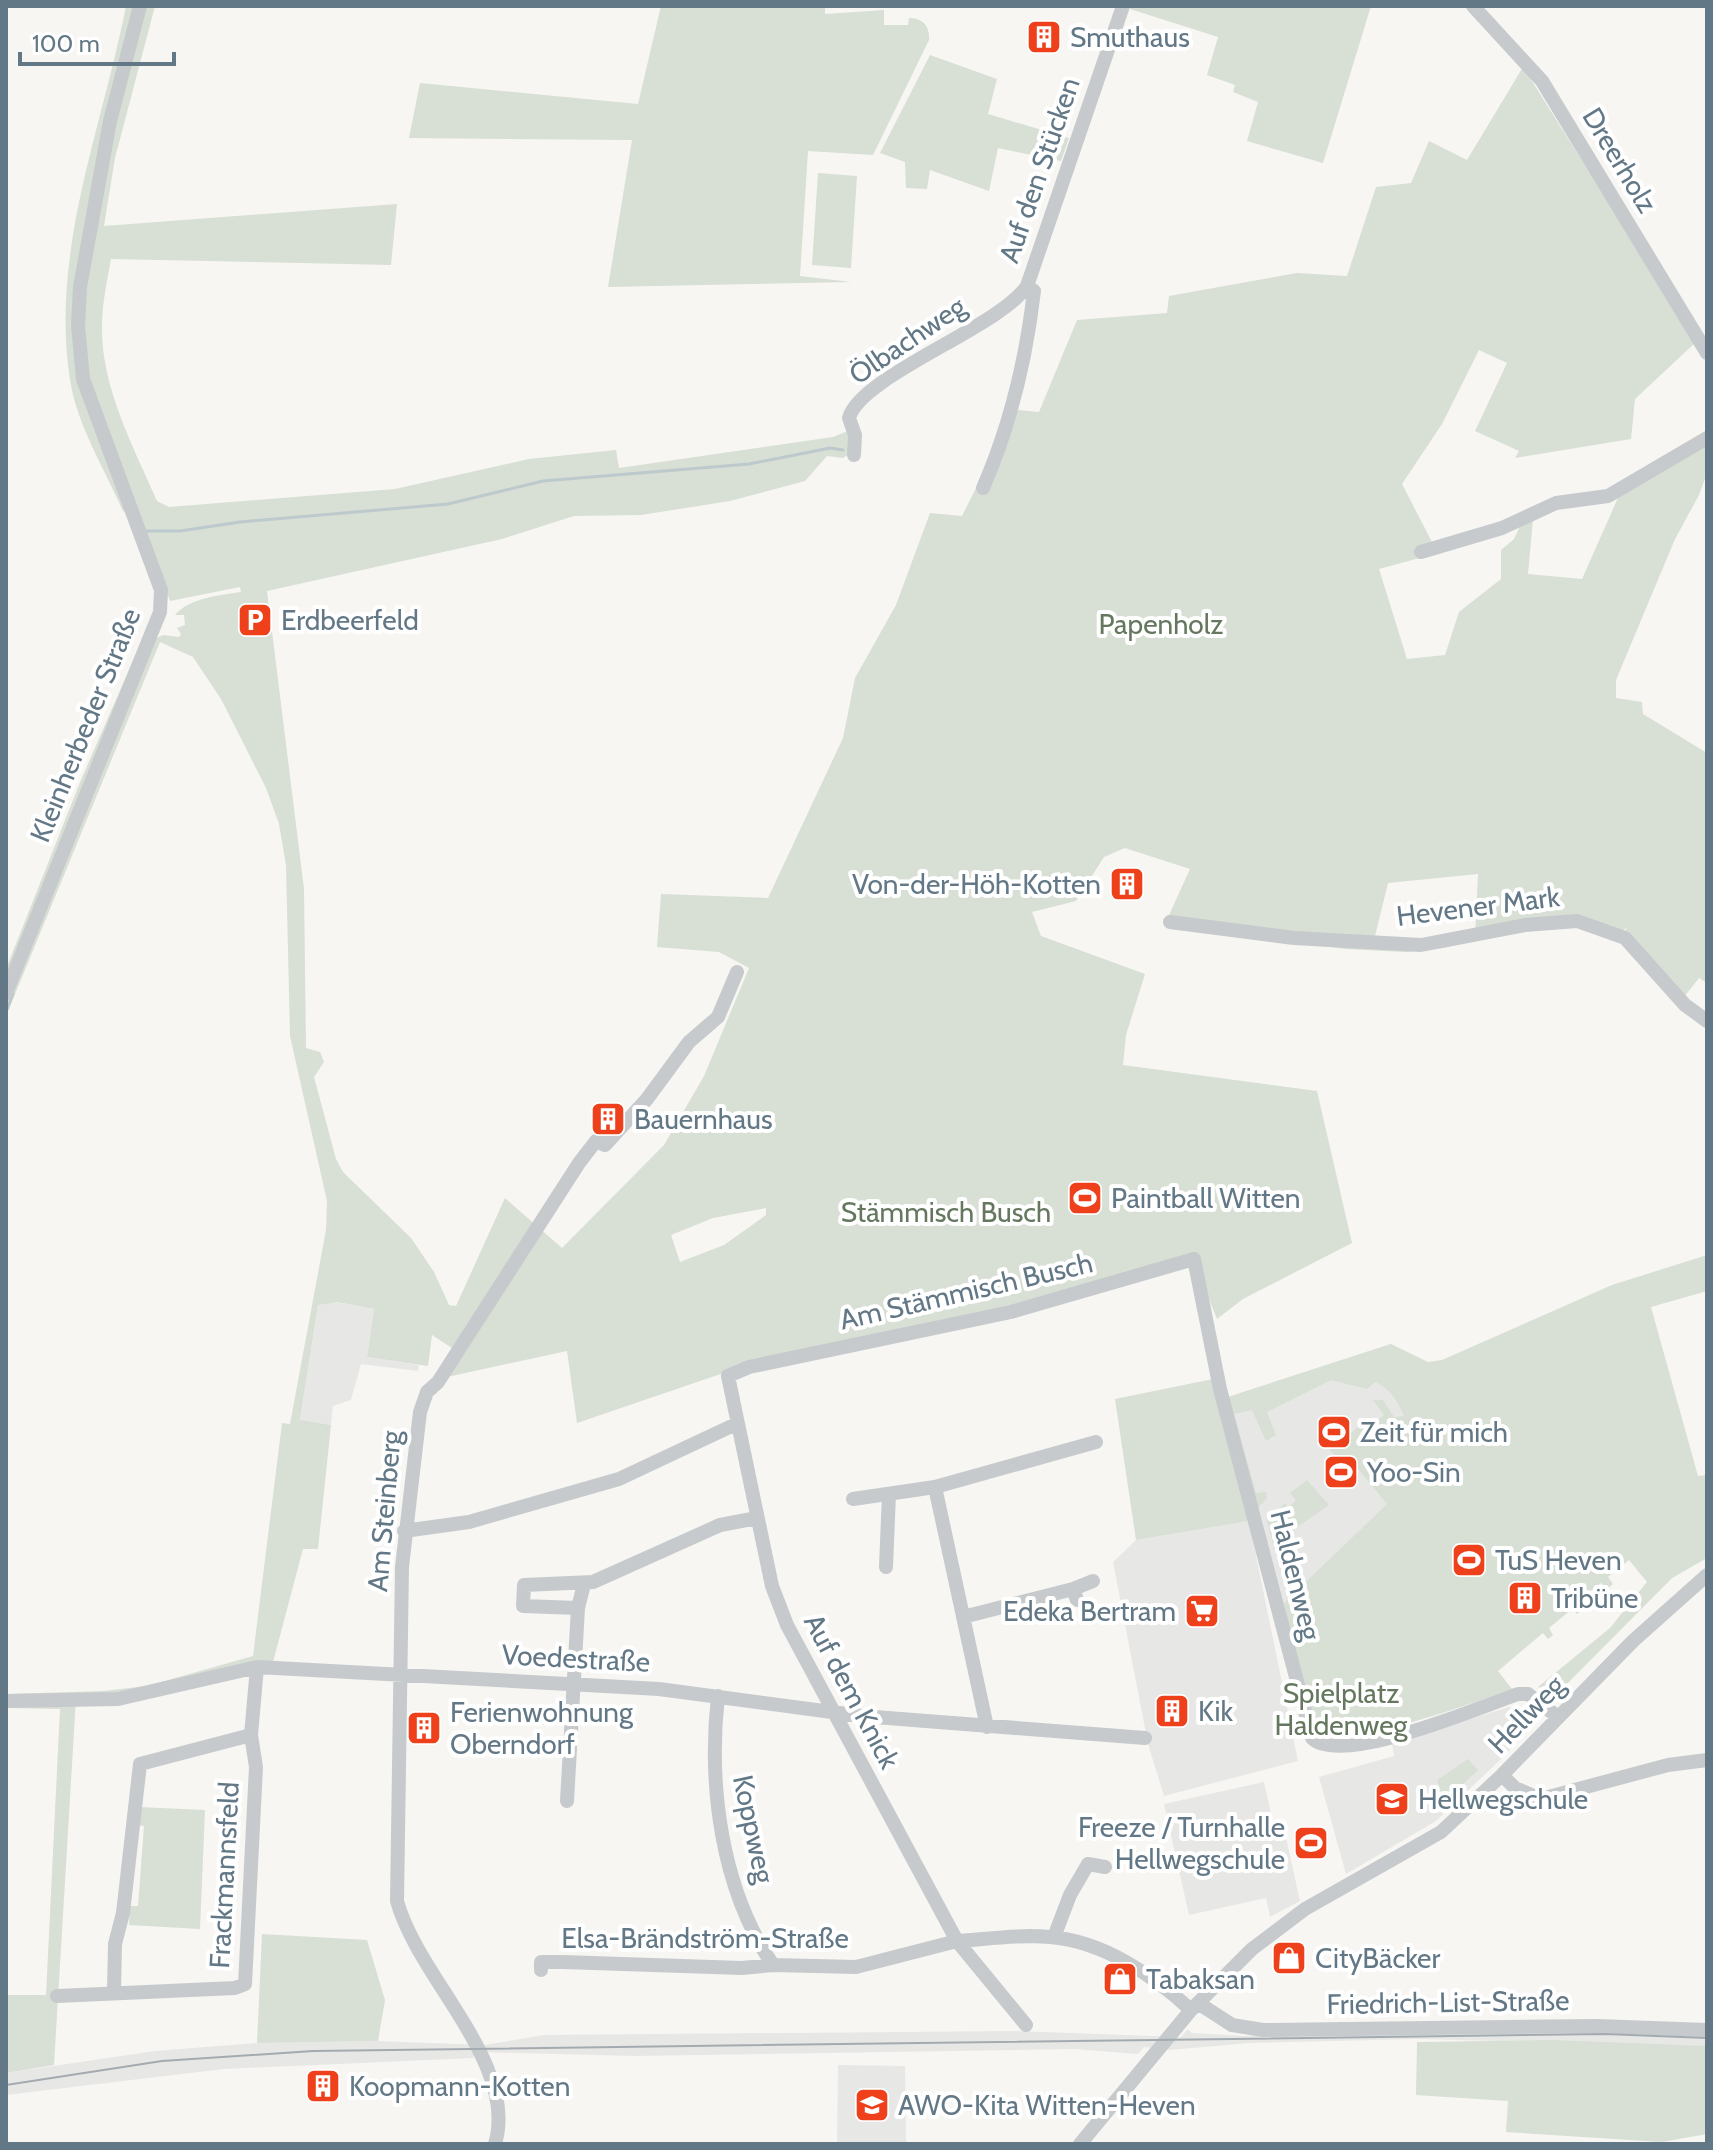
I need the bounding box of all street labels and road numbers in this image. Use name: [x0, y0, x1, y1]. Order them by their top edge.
street label: Auf den Stücken: [991, 73, 1087, 267]
street label: Dreerholz: [1575, 101, 1665, 219]
street label: Ölbachweg: [842, 288, 973, 391]
street label: Kleinherbeder Straße: [23, 603, 147, 847]
street label: Hevener Mark: [1395, 879, 1562, 933]
street label: Am Stämmisch Busch: [836, 1245, 1096, 1337]
street label: Am Steinberg: [360, 1428, 408, 1593]
street label: Haldenweg: [1263, 1506, 1329, 1645]
street label: Auf dem Knick: [797, 1608, 907, 1775]
street label: Voedestraße: [501, 1637, 651, 1679]
street label: Hellweg: [1481, 1667, 1572, 1760]
street label: Koppweg: [726, 1772, 782, 1887]
street label: Frackmannsfeld: [202, 1781, 246, 1969]
street label: Elsa-Brändström-Straße: [561, 1921, 849, 1955]
street label: Friedrich-List-Straße: [1326, 1983, 1570, 2021]

